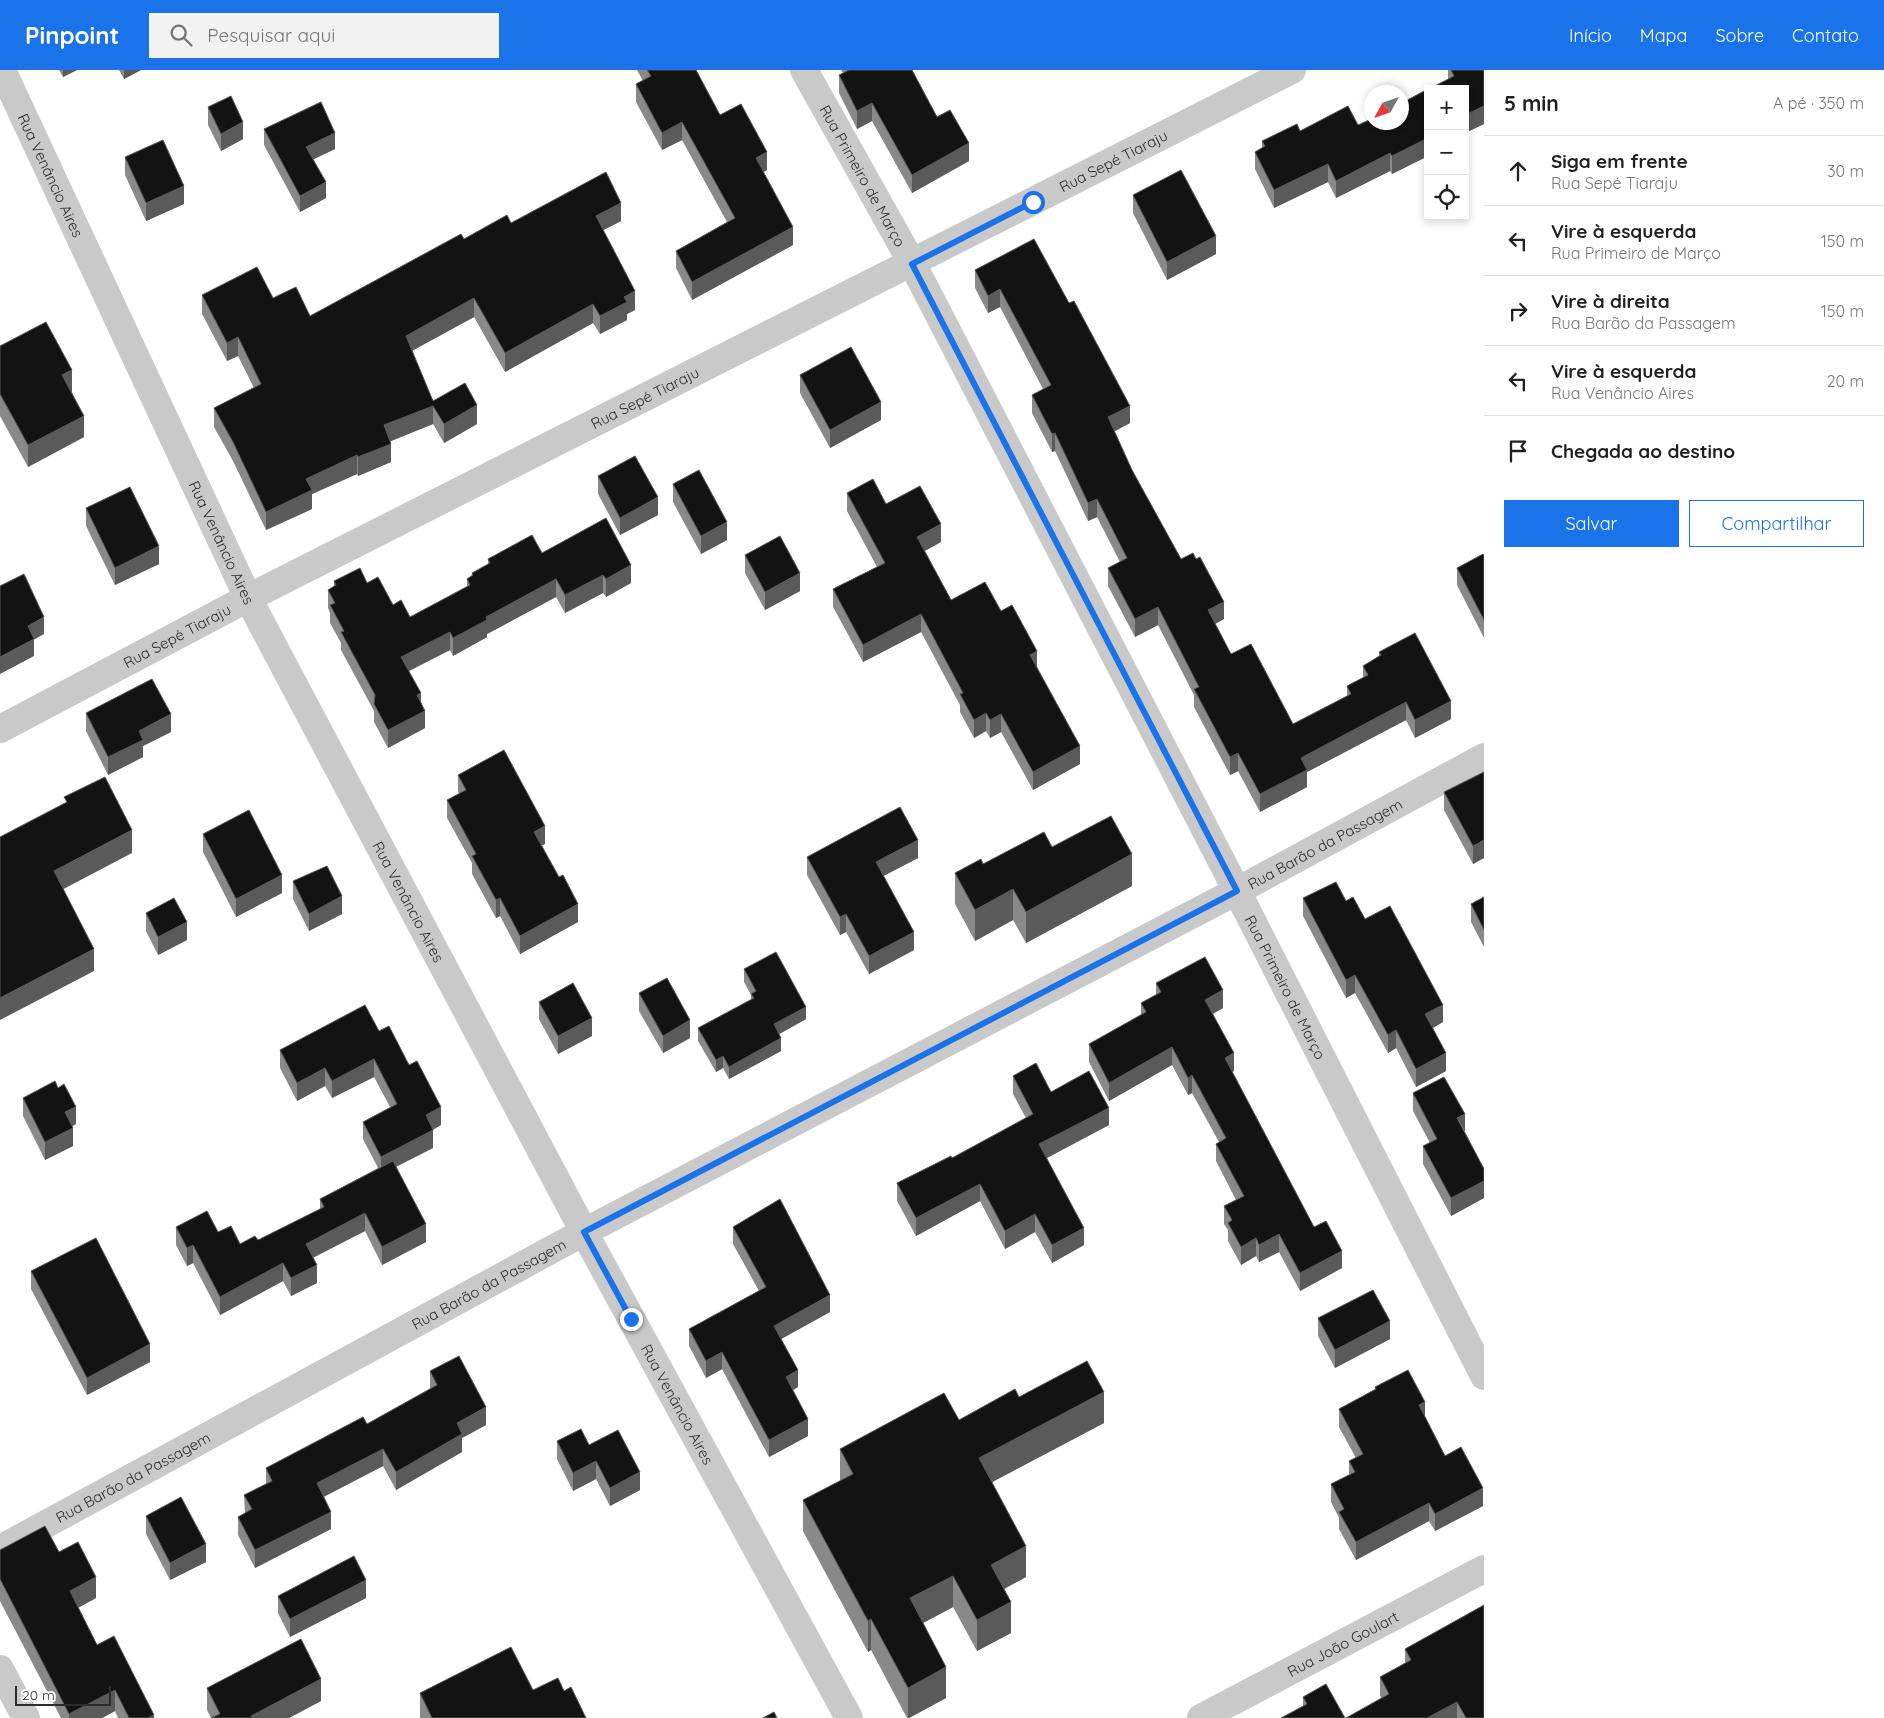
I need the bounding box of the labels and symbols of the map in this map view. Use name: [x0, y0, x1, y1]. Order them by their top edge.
north arrow: [1364, 85, 1409, 130]
street label: Rua Primeiro de Março: [816, 101, 910, 250]
street label: Rua Venâncio Aires: [14, 110, 88, 240]
street label: Rua Sepé Tiaraju: [1056, 125, 1171, 196]
route start: [1022, 191, 1045, 214]
street label: Rua Sepé Tiaraju: [587, 362, 702, 433]
street label: Rua Venâncio Aires: [185, 477, 259, 607]
street label: Rua Sepé Tiaraju: [120, 599, 234, 672]
street label: Rua Barão da Passagem: [1244, 794, 1405, 893]
street label: Rua Venâncio Aires: [369, 838, 449, 965]
street label: Rua Primeiro de Março: [1241, 912, 1331, 1062]
street label: Rua Barão da Passagem: [408, 1234, 569, 1333]
route end: [620, 1308, 643, 1331]
street label: Rua Venâncio Aires: [637, 1341, 718, 1468]
street label: Rua Barão da Passagem: [52, 1427, 213, 1527]
street label: Rua João Goulart: [1284, 1606, 1401, 1681]
scale bar: [15, 1683, 111, 1706]

